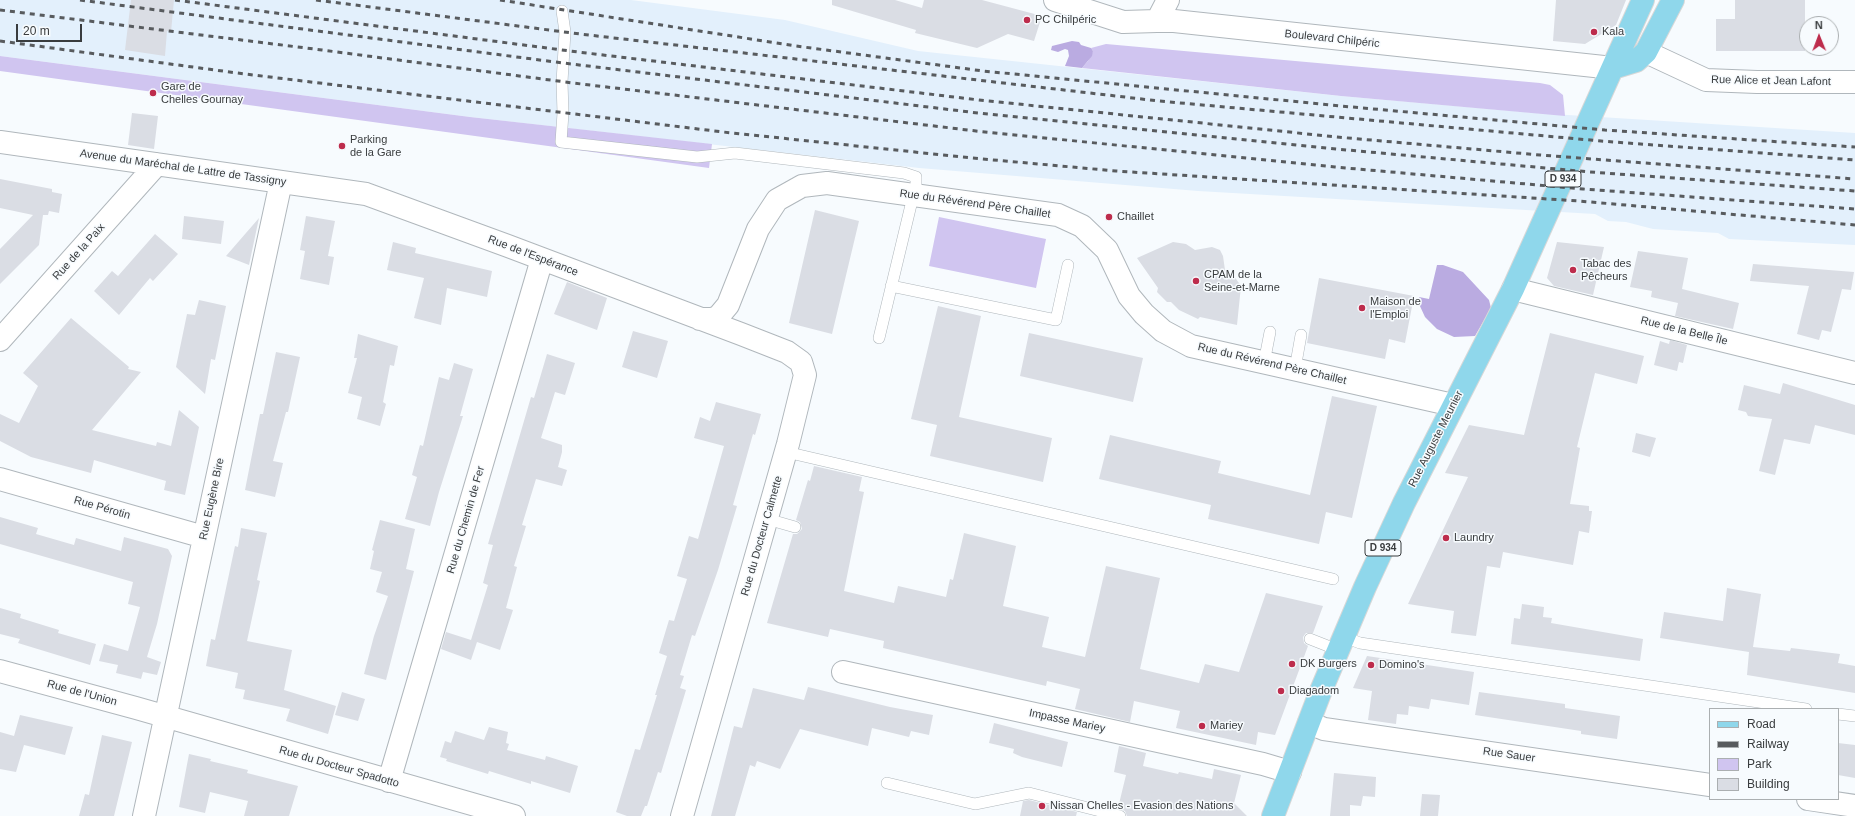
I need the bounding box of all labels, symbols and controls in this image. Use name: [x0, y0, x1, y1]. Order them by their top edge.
place label: PC Chilpéric: [1035, 13, 1096, 27]
marker: PC Chilpéric: [1022, 15, 1032, 25]
scale bar: [18, 16, 84, 42]
north arrow: [1799, 16, 1839, 56]
text: N: [1815, 19, 1823, 31]
text: 20 m: [23, 24, 50, 38]
place label: Kala: [1602, 25, 1624, 39]
street label: Boulevard Chilpéric: [1284, 27, 1380, 51]
marker: Kala: [1589, 27, 1599, 37]
street label: Rue Alice et Jean Lafont: [1711, 73, 1831, 89]
place label: Gare de Chelles Gournay: [161, 80, 243, 106]
marker: Gare de Chelles Gournay: [148, 88, 158, 98]
place label: Parking de la Gare: [350, 133, 401, 159]
marker: Parking de la Gare: [337, 141, 347, 151]
street label: Avenue du Maréchal de Lattre de Tassigny: [79, 147, 287, 189]
road number: D 934: [1545, 171, 1581, 187]
street label: Rue du Révérend Père Chaillet: [899, 187, 1051, 221]
place label: Chaillet: [1117, 210, 1154, 224]
marker: Chaillet: [1104, 212, 1114, 222]
street label: Rue de la Paix: [50, 221, 108, 283]
street label: Rue de l'Espérance: [486, 233, 580, 279]
place label: Tabac des Pêcheurs: [1581, 257, 1631, 283]
marker: Tabac des Pêcheurs: [1568, 265, 1578, 275]
place label: CPAM de la Seine-et-Marne: [1204, 268, 1280, 294]
marker: CPAM de la Seine-et-Marne: [1191, 276, 1201, 286]
place label: Maison de l'Emploi: [1370, 295, 1421, 321]
marker: Maison de l'Emploi: [1357, 303, 1367, 313]
street label: Rue de la Belle Île: [1639, 314, 1729, 348]
street label: Rue du Révérend Père Chaillet: [1196, 340, 1348, 388]
street label: Rue Auguste Meunier: [1406, 389, 1466, 489]
street label: Rue Eugène Bire: [197, 457, 227, 541]
street label: Rue du Chemin de Fer: [444, 465, 488, 575]
street label: Rue du Docteur Calmette: [739, 475, 785, 597]
street label: Rue Pérotin: [72, 494, 132, 522]
place label: Laundry: [1454, 531, 1494, 545]
marker: Laundry: [1441, 533, 1451, 543]
road number: D 934: [1365, 540, 1401, 556]
place label: DK Burgers: [1300, 657, 1357, 671]
place label: Domino's: [1379, 658, 1425, 672]
marker: DK Burgers: [1287, 659, 1297, 669]
marker: Domino's: [1366, 660, 1376, 670]
street label: Rue de l'Union: [46, 677, 118, 709]
place label: Diagadom: [1289, 684, 1339, 698]
marker: Diagadom: [1276, 686, 1286, 696]
street label: Impasse Mariey: [1028, 706, 1106, 736]
legend: [1709, 708, 1839, 800]
text: Road: [1747, 717, 1776, 731]
place label: Mariey: [1210, 719, 1243, 733]
marker: Mariey: [1197, 721, 1207, 731]
text: Railway: [1747, 737, 1789, 751]
street label: Rue du Docteur Spadotto: [278, 744, 400, 790]
street label: Rue Sauer: [1482, 745, 1536, 765]
text: Park: [1747, 757, 1772, 771]
text: Building: [1747, 777, 1790, 791]
place label: Nissan Chelles - Evasion des Nations: [1050, 799, 1233, 813]
marker: Nissan Chelles - Evasion des Nations: [1037, 801, 1047, 811]

